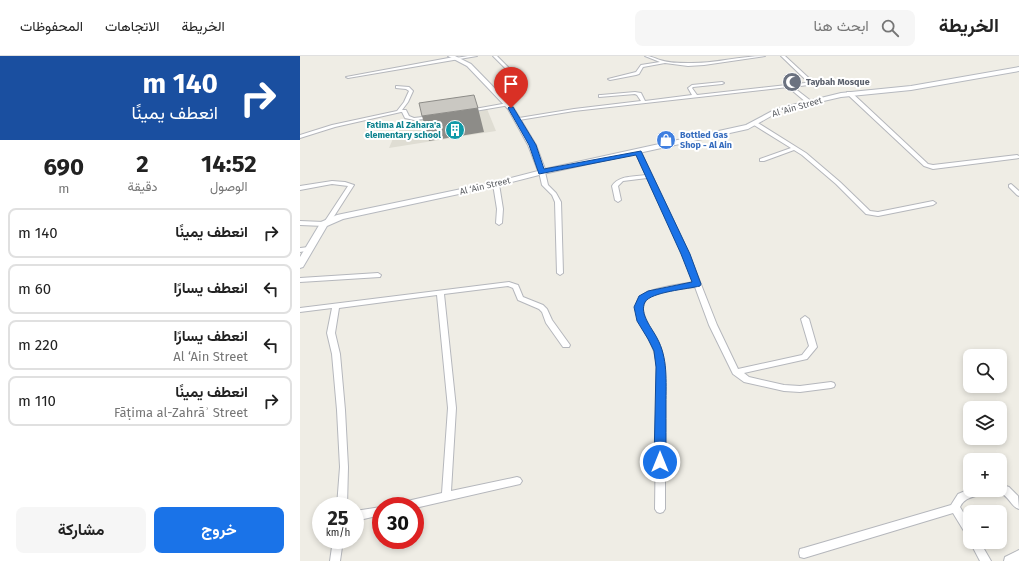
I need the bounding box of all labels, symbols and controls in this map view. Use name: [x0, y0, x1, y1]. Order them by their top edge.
search box: [635, 10, 915, 46]
text: الخريطة: [939, 14, 999, 37]
text: ابحث هنا: [813, 17, 869, 35]
icon: search: [879, 17, 901, 39]
text: المحفوظات: [20, 18, 83, 35]
text: الاتجاهات: [105, 18, 159, 35]
text: الخريطة: [181, 18, 225, 35]
text: 140 m: [142, 67, 218, 100]
pin: [494, 67, 528, 108]
mosque icon: Taybah Mosque: [781, 71, 803, 93]
icon: right: [232, 72, 284, 124]
icon: arrive: [500, 73, 522, 95]
place label: Taybah Mosque: [806, 77, 870, 87]
street label: Al ‘Ain Street: [771, 95, 824, 119]
text: انعطف يمينًا: [132, 102, 218, 124]
building icon: Fatima Al Zahara'a elementary school: [444, 119, 466, 141]
place label: Fatima Al Zahara'a elementary school: [365, 120, 441, 140]
shop icon: Bottled Gas Shop - Al Ain: [655, 129, 677, 151]
place label: Bottled Gas Shop - Al Ain: [680, 130, 732, 150]
text: 2: [136, 150, 149, 178]
text: 14:52: [201, 150, 257, 178]
text: 690: [43, 153, 84, 181]
street label: Al ‘Ain Street: [459, 175, 512, 197]
text: دقيقة: [128, 179, 158, 194]
text: الوصول: [210, 179, 248, 194]
text: m: [58, 181, 69, 196]
icon: right: [260, 222, 282, 244]
text: انعطف يمينًا: [175, 223, 248, 241]
text: 140 m: [18, 224, 58, 242]
icon: left: [260, 278, 282, 300]
text: انعطف يسارًا: [173, 279, 248, 297]
text: 60 m: [18, 280, 51, 298]
text: انعطف يسارًا: [173, 327, 248, 345]
icon: left: [260, 334, 282, 356]
text: 220 m: [18, 336, 58, 354]
text: Al ‘Ain Street: [173, 349, 248, 364]
map controls: [963, 349, 1007, 549]
button: search: [963, 349, 1007, 393]
text: انعطف يمينًا: [175, 383, 248, 401]
icon: right: [260, 390, 282, 412]
text: 110 m: [18, 392, 56, 410]
button: layers: [963, 401, 1007, 445]
text: Fāṭima al-Zahrāʾ Street: [114, 405, 248, 420]
position arrow: [639, 441, 681, 483]
button: +: [963, 453, 1007, 497]
speed limit sign: 30: [372, 497, 424, 549]
button: −: [963, 505, 1007, 549]
text: 25: [327, 506, 349, 530]
button: مشاركة: [16, 507, 146, 553]
button: خروج: [154, 507, 284, 553]
text: km/h: [326, 527, 350, 539]

